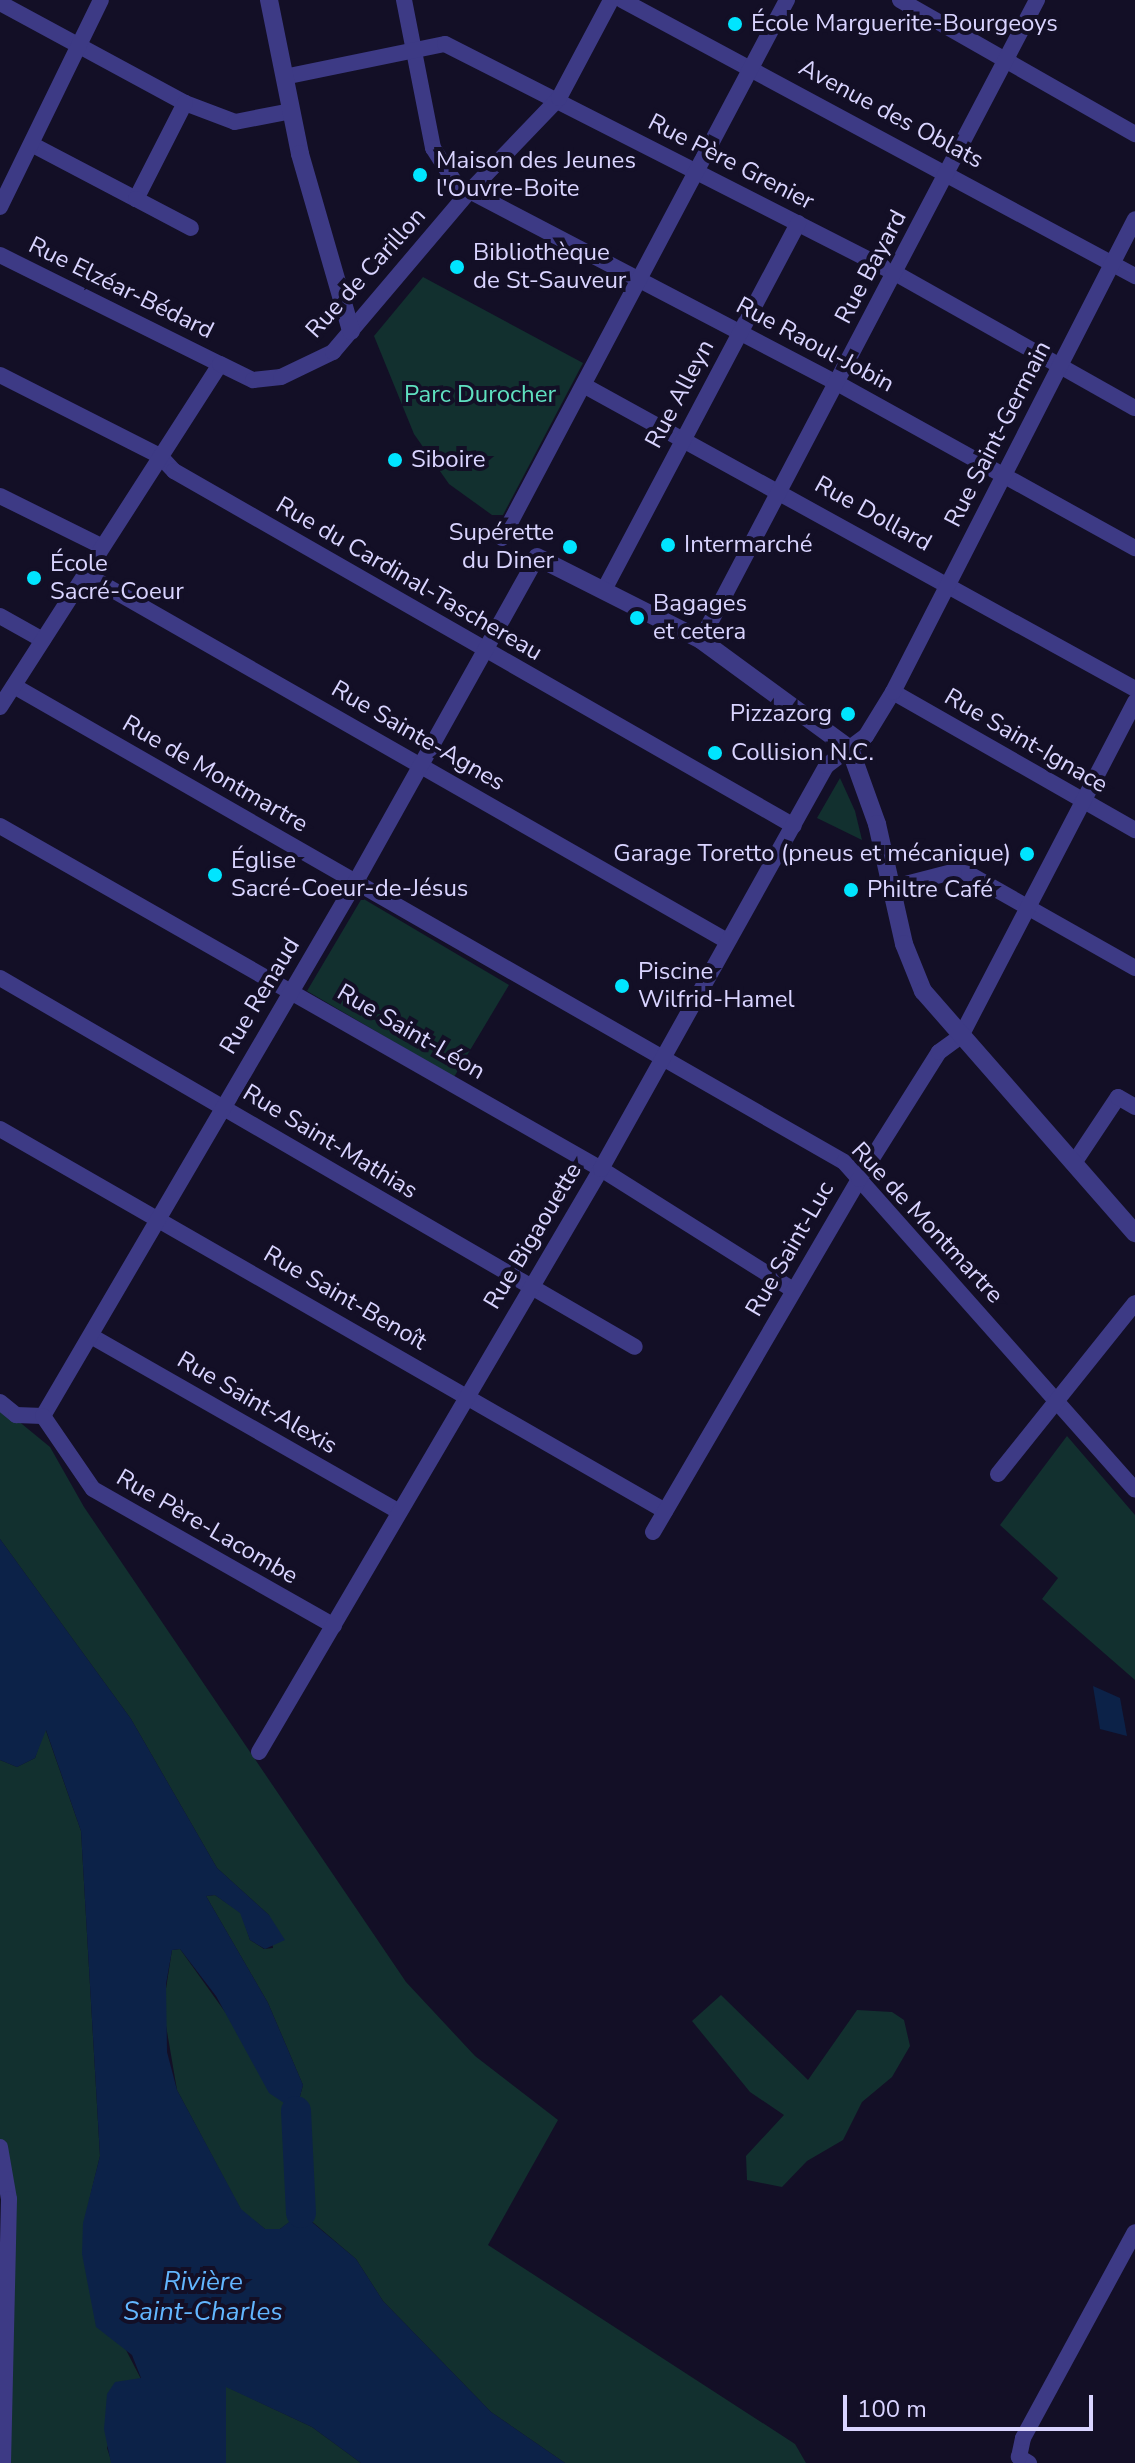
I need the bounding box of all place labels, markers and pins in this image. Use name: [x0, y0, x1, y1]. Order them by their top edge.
place label: École Marguerite-Bourgeoys: [751, 10, 1058, 38]
marker: École Marguerite-Bourgeoys: [726, 15, 744, 33]
place label: Maison des Jeunes l'Ouvre-Boite: [436, 147, 636, 203]
marker: Maison des Jeunes l'Ouvre-Boite: [411, 166, 429, 184]
place label: Bibliothèque de St-Sauveur: [473, 239, 626, 295]
marker: Bibliothèque de St-Sauveur: [448, 258, 466, 276]
place label: Siboire: [411, 446, 485, 474]
marker: Siboire: [386, 451, 404, 469]
place label: Supérette du Diner: [449, 519, 554, 575]
place label: Intermarché: [684, 531, 813, 559]
marker: Intermarché: [659, 536, 677, 554]
marker: Supérette du Diner: [561, 538, 579, 556]
place label: École Sacré-Coeur: [50, 550, 184, 606]
marker: École Sacré-Coeur: [25, 569, 43, 587]
place label: Bagages et cetera: [653, 590, 747, 646]
marker: Bagages et cetera: [628, 609, 646, 627]
place label: Pizzazorg: [730, 700, 832, 728]
marker: Pizzazorg: [839, 705, 857, 723]
place label: Collision N.C.: [731, 739, 874, 767]
marker: Collision N.C.: [706, 744, 724, 762]
place label: Garage Toretto (pneus et mécanique): [613, 840, 1011, 868]
marker: Garage Toretto (pneus et mécanique): [1018, 845, 1036, 863]
place label: Église Sacré-Coeur-de-Jésus: [231, 847, 468, 903]
marker: Église Sacré-Coeur-de-Jésus: [206, 866, 224, 884]
place label: Philtre Café: [867, 876, 993, 904]
marker: Philtre Café: [842, 881, 860, 899]
place label: Piscine Wilfrid-Hamel: [638, 958, 795, 1014]
marker: Piscine Wilfrid-Hamel: [613, 977, 631, 995]

